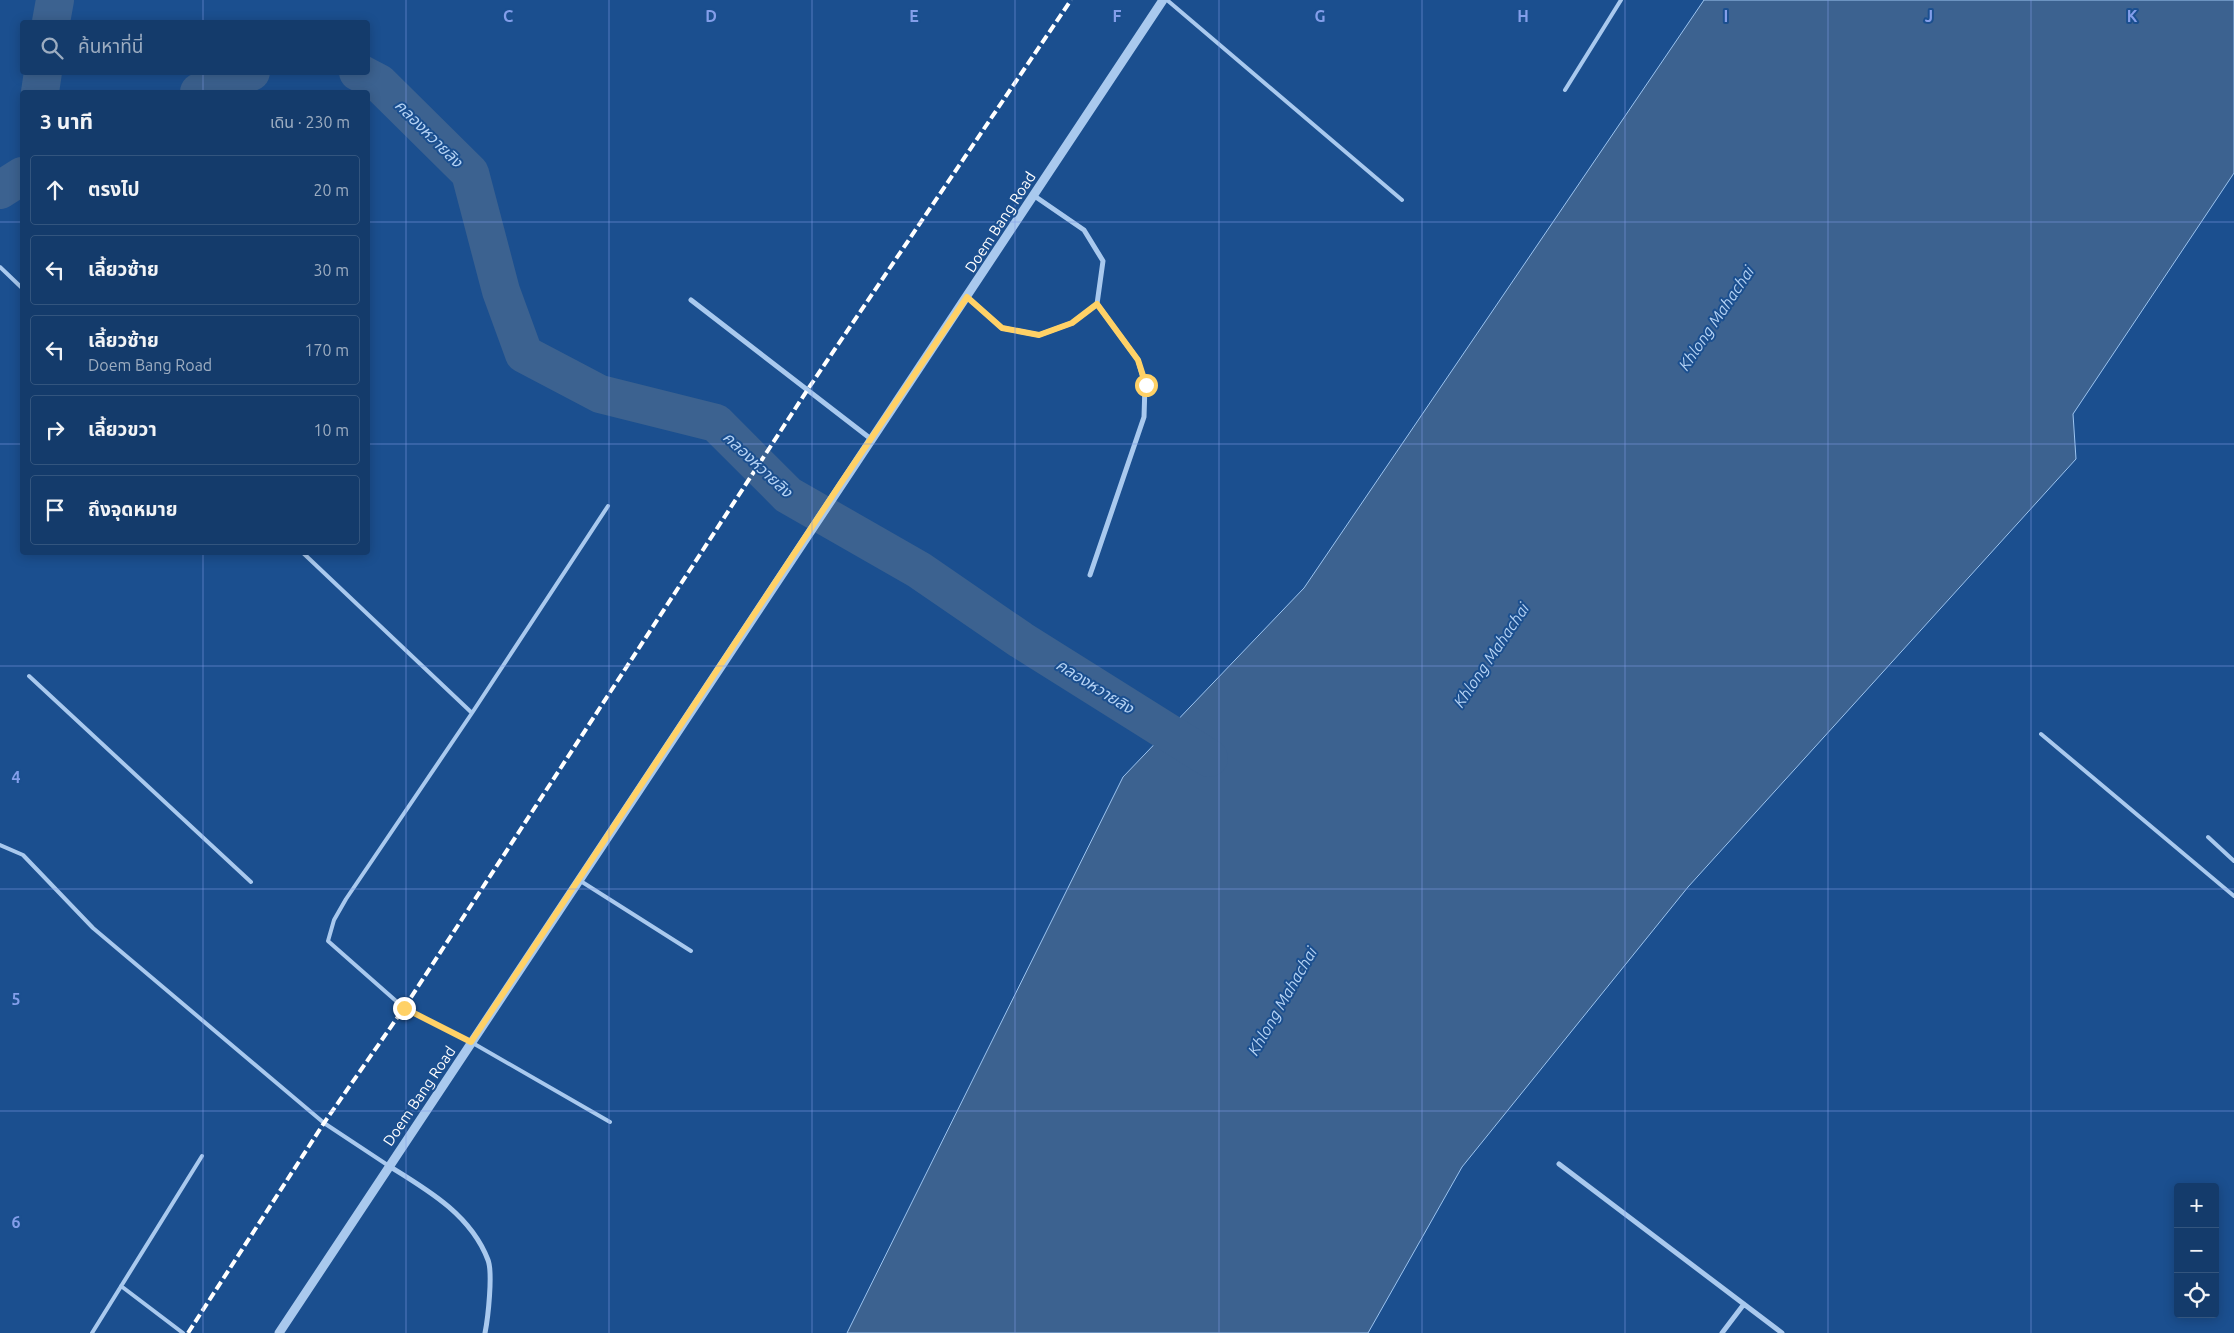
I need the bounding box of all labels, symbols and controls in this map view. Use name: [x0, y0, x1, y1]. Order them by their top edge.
text: C: [503, 7, 513, 25]
text: D: [705, 7, 717, 25]
text: E: [909, 7, 919, 25]
text: F: [1113, 7, 1122, 25]
text: G: [1314, 7, 1326, 25]
text: H: [1517, 7, 1529, 25]
text: I: [1724, 7, 1728, 25]
text: J: [1925, 7, 1933, 25]
text: K: [2127, 7, 2138, 25]
search box: [20, 20, 370, 75]
icon: search: [38, 34, 66, 62]
text: ค้นหาที่นี่: [78, 35, 143, 57]
water label: คลองหวายลิง: [392, 96, 467, 171]
text: 3 นาที: [40, 109, 93, 133]
text: เดิน · 230 m: [270, 113, 350, 131]
street label: Doem Bang Road: [961, 169, 1039, 275]
icon: ahead: [41, 176, 69, 204]
text: ตรงไป: [88, 178, 140, 200]
text: 20 m: [313, 181, 349, 199]
icon: left: [41, 256, 69, 284]
text: เลี้ยวซ้าย: [88, 258, 159, 280]
text: 30 m: [313, 261, 349, 279]
water label: Khlong Mahachai: [1674, 262, 1758, 374]
text: เลี้ยวซ้าย: [88, 329, 159, 351]
icon: left: [41, 336, 69, 364]
text: 170 m: [304, 341, 349, 359]
text: Doem Bang Road: [88, 356, 212, 374]
route start: [1135, 374, 1158, 397]
icon: right: [41, 416, 69, 444]
text: เลี้ยวขวา: [88, 418, 157, 440]
text: 10 m: [313, 421, 349, 439]
water label: คลองหวายลิง: [720, 428, 797, 501]
icon: arrive: [41, 496, 69, 524]
text: ถึงจุดหมาย: [88, 498, 178, 520]
water label: Khlong Mahachai: [1449, 599, 1533, 711]
water label: คลองหวายลิง: [1053, 655, 1138, 718]
text: 4: [11, 768, 21, 786]
water label: Khlong Mahachai: [1244, 943, 1321, 1058]
text: 5: [11, 990, 21, 1008]
route end: [393, 997, 416, 1020]
street label: Doem Bang Road: [379, 1043, 459, 1149]
map controls: [2174, 1183, 2219, 1318]
button: +: [2174, 1183, 2219, 1228]
text: 6: [11, 1213, 21, 1231]
button: −: [2174, 1228, 2219, 1273]
button: locate: [2174, 1273, 2219, 1318]

